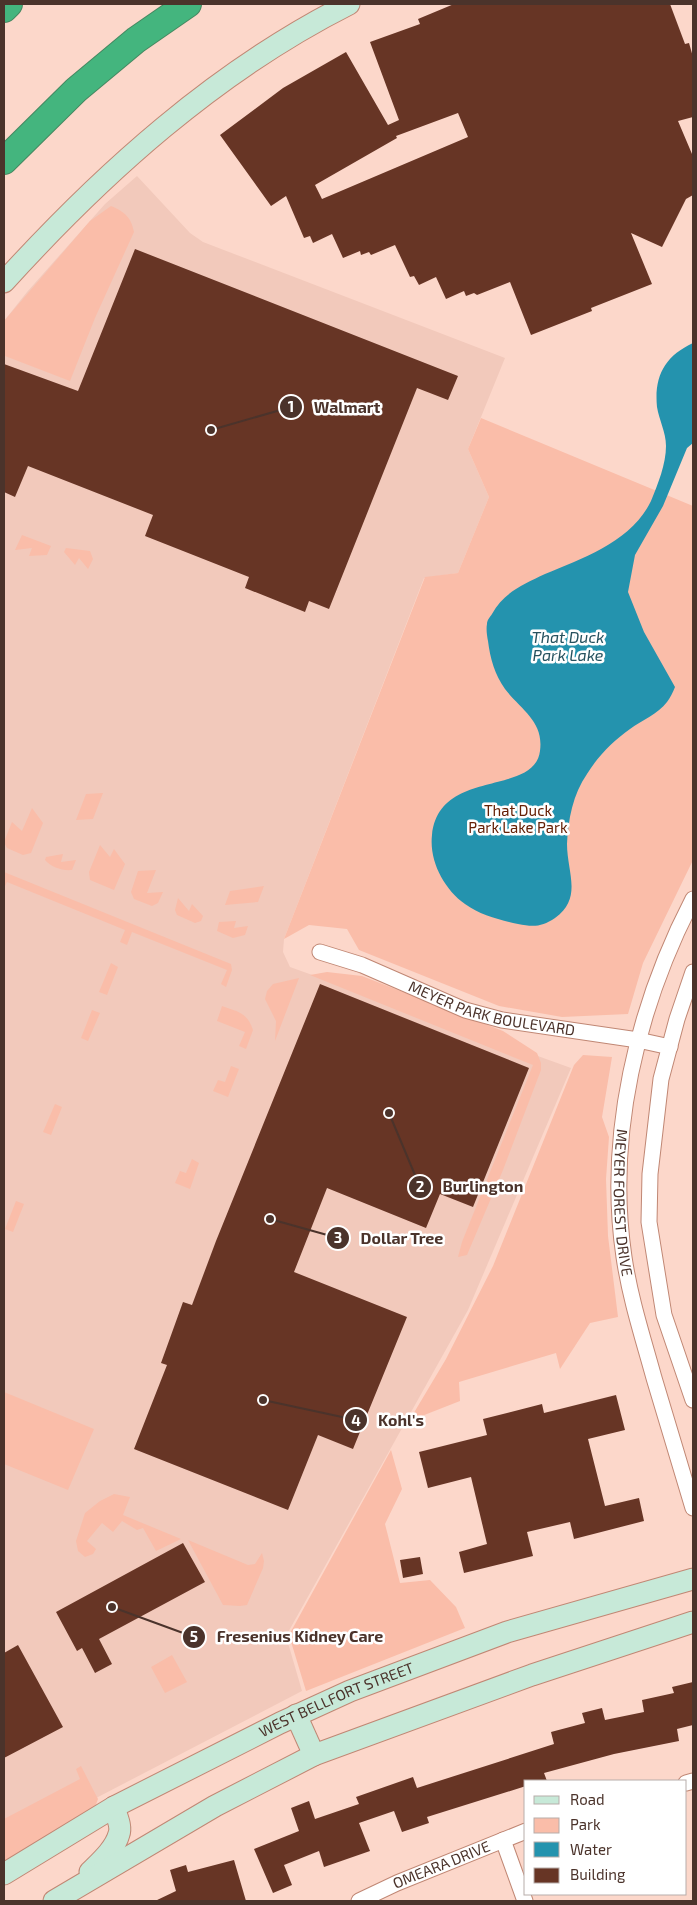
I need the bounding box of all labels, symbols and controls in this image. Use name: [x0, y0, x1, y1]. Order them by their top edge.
callout: Walmart: [279, 392, 390, 423]
text: 1: [288, 397, 294, 415]
text: Walmart: [314, 397, 381, 416]
water label: That Duck Park Lake: [532, 627, 604, 664]
park label: That Duck Park Lake Park: [468, 801, 568, 836]
street label: MEYER PARK BOULEVARD: [406, 977, 576, 1039]
street label: MEYER FOREST DRIVE: [611, 1128, 637, 1278]
callout: Burlington: [408, 1171, 534, 1202]
text: Burlington: [443, 1176, 523, 1195]
text: 2: [416, 1177, 425, 1195]
callout: Dollar Tree: [326, 1223, 454, 1254]
text: 3: [334, 1228, 342, 1246]
text: Dollar Tree: [361, 1228, 443, 1247]
callout: Kohl's: [344, 1405, 434, 1436]
text: Kohl's: [378, 1410, 424, 1429]
text: 4: [351, 1411, 361, 1429]
callout: Fresenius Kidney Care: [181, 1621, 393, 1652]
text: Fresenius Kidney Care: [217, 1626, 383, 1646]
text: 5: [190, 1627, 198, 1645]
street label: WEST BELLFORT STREET: [256, 1658, 416, 1740]
legend: [524, 1780, 687, 1895]
text: Road: [570, 1790, 605, 1808]
text: Park: [570, 1815, 601, 1833]
street label: OMEARA DRIVE: [390, 1836, 492, 1892]
text: Water: [570, 1840, 612, 1858]
text: Building: [570, 1865, 626, 1883]

